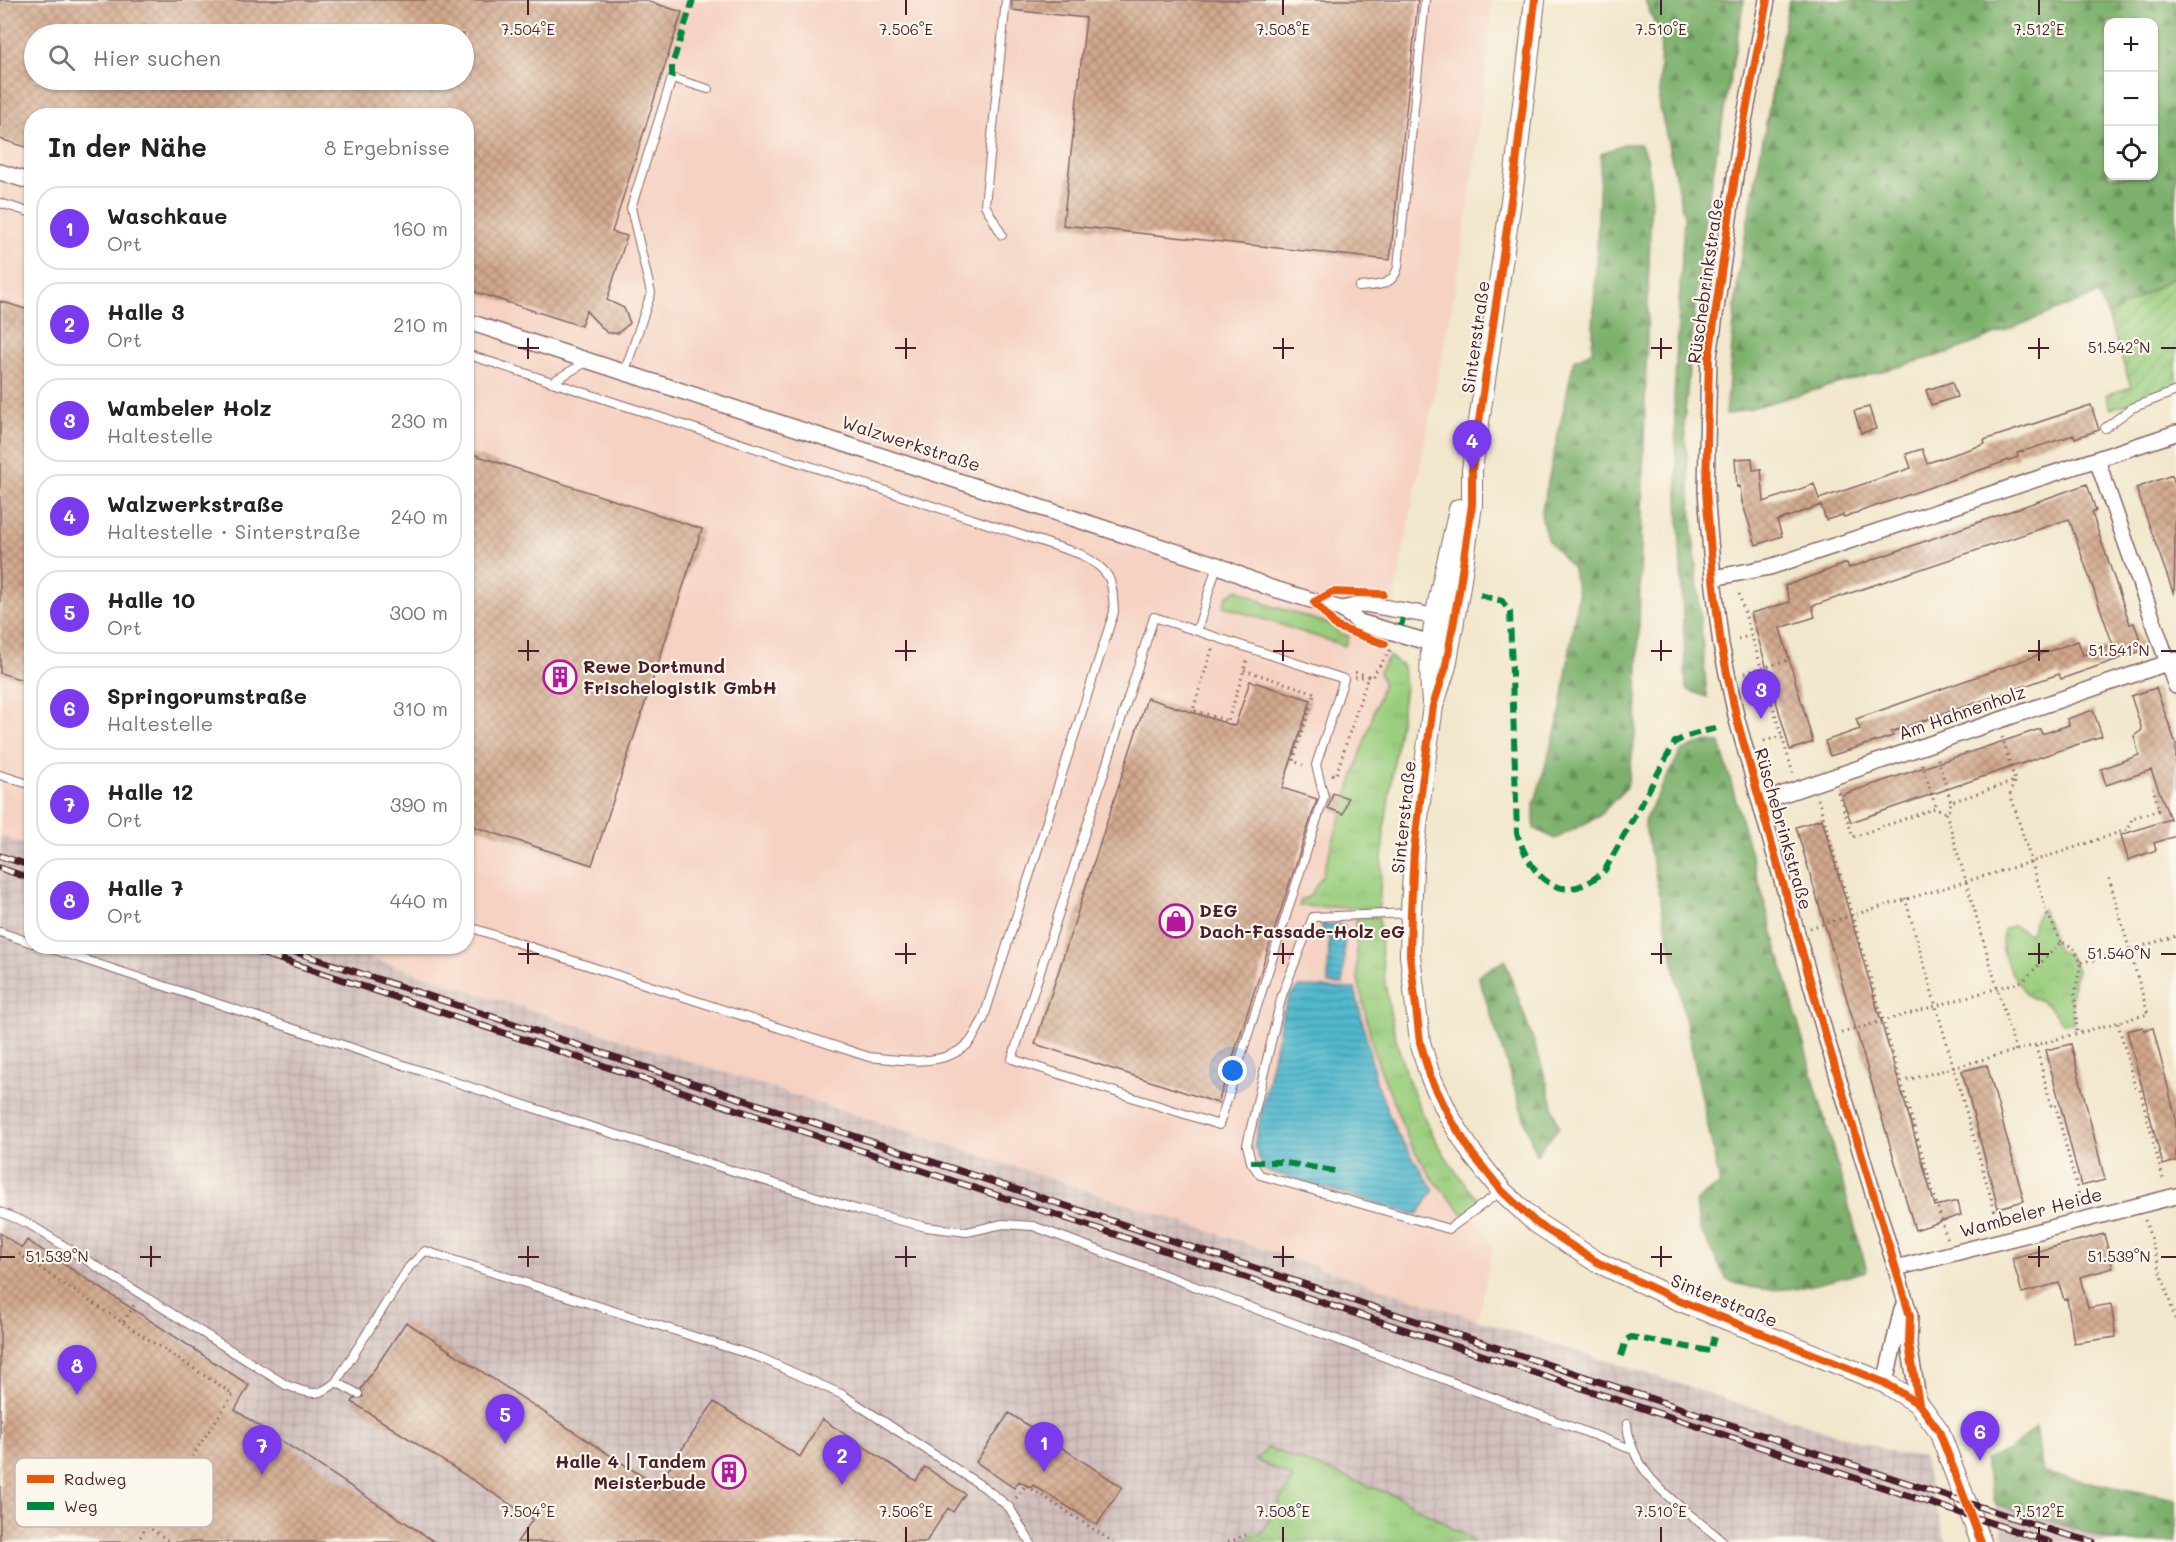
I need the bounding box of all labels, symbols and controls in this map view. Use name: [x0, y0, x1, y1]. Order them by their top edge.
map controls: [2104, 18, 2158, 180]
button: +: [2104, 18, 2158, 72]
text: 7.504°E: [501, 19, 555, 39]
text: 7.506°E: [879, 19, 934, 39]
text: 7.508°E: [1256, 19, 1311, 39]
text: 7.510°E: [1635, 19, 1687, 39]
text: 7.512°E: [2014, 19, 2065, 39]
search box: [24, 24, 474, 90]
icon: search: [45, 41, 78, 74]
text: Hier suchen: [93, 43, 221, 72]
button: −: [2104, 72, 2158, 126]
button: locate: [2104, 126, 2158, 180]
text: In der Nähe: [48, 130, 207, 164]
text: 8 Ergebnisse: [324, 134, 450, 160]
street label: Rüschebrinkstraße: [1682, 196, 1729, 365]
text: Waschkaue: [107, 201, 227, 230]
text: 1: [65, 215, 74, 241]
text: 160 m: [392, 215, 448, 241]
text: Ort: [107, 230, 142, 256]
street label: Sinterstraße: [1455, 279, 1495, 395]
text: Halle 3: [107, 297, 184, 326]
text: 2: [64, 311, 75, 337]
text: 210 m: [393, 311, 448, 337]
text: Ort: [107, 326, 142, 352]
text: 51.542°N: [2088, 337, 2150, 357]
text: Wambeler Holz: [107, 393, 272, 422]
text: 3: [64, 407, 76, 433]
text: 230 m: [390, 407, 448, 433]
street label: Walzwerkstraße: [839, 409, 984, 477]
pin: 4: [1452, 420, 1492, 470]
text: Haltestelle: [107, 422, 213, 448]
text: Walzwerkstraße: [107, 489, 284, 518]
text: 4: [63, 503, 76, 529]
text: 240 m: [390, 503, 448, 529]
text: Haltestelle · Sinterstraße: [107, 518, 361, 544]
text: Halle 10: [107, 585, 195, 614]
text: 5: [64, 599, 75, 625]
text: 300 m: [389, 599, 448, 625]
text: Ort: [107, 614, 142, 640]
text: 51.541°N: [2089, 640, 2150, 660]
place label: Rewe Dortmund Frischelogistik GmbH: [583, 654, 777, 699]
building icon: Rewe Dortmund Frischelogistik GmbH: [542, 659, 578, 695]
pin: 3: [1742, 670, 1780, 719]
street label: Am Hahnenholz: [1895, 679, 2029, 745]
text: Springorumstraße: [107, 681, 307, 710]
text: 6: [63, 695, 76, 721]
text: 310 m: [393, 695, 448, 721]
text: Haltestelle: [107, 710, 213, 736]
street label: Rüschebrinkstraße: [1749, 745, 1819, 912]
street label: Sinterstraße: [1385, 759, 1421, 874]
text: Halle 12: [107, 777, 193, 806]
text: 7: [64, 791, 75, 817]
text: 390 m: [390, 791, 448, 817]
text: Ort: [107, 806, 142, 832]
text: Halle 7: [107, 873, 183, 902]
text: 8: [63, 887, 76, 913]
text: 440 m: [390, 887, 448, 913]
place label: DEG Dach-Fassade-Holz eG: [1199, 898, 1405, 943]
text: Ort: [107, 902, 142, 928]
shop icon: DEG Dach-Fassade-Holz eG: [1158, 903, 1194, 939]
text: 51.540°N: [2087, 943, 2151, 963]
your location: [1218, 1056, 1247, 1085]
street label: Wambeler Heide: [1957, 1181, 2105, 1243]
text: 51.539°N: [25, 1246, 89, 1266]
text: 51.539°N: [2087, 1246, 2151, 1266]
street label: Sinterstraße: [1667, 1268, 1781, 1332]
pin: 8: [58, 1346, 97, 1395]
pin: 5: [486, 1394, 524, 1444]
pin: 6: [1960, 1412, 2000, 1461]
pin: 1: [1024, 1422, 1064, 1472]
pin: 7: [242, 1426, 282, 1475]
pin: 2: [822, 1436, 862, 1485]
place label: Halle 4 | Tandem Meisterbude: [555, 1449, 706, 1494]
building icon: Halle 4 | Tandem Meisterbude: [711, 1454, 747, 1490]
legend: [15, 1458, 213, 1527]
text: Radweg: [64, 1468, 126, 1489]
text: Weg: [64, 1495, 97, 1516]
text: 7.504°E: [501, 1501, 555, 1521]
text: 7.506°E: [879, 1501, 934, 1521]
text: 7.508°E: [1256, 1501, 1311, 1521]
text: 7.510°E: [1635, 1501, 1687, 1521]
text: 7.512°E: [2014, 1501, 2065, 1521]

